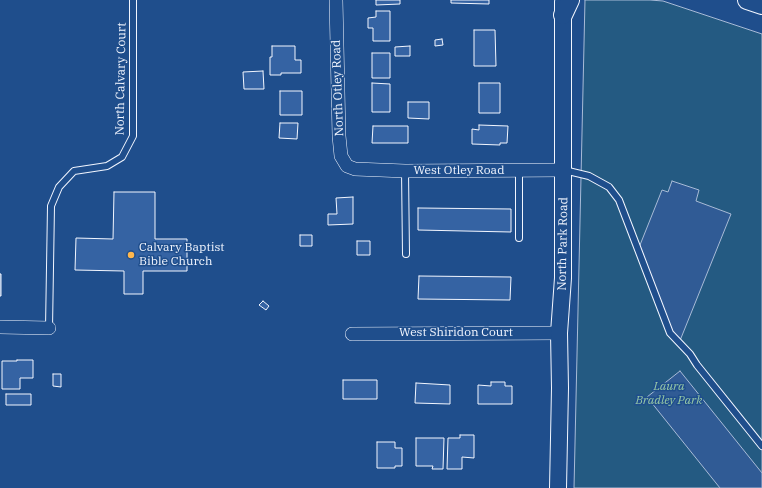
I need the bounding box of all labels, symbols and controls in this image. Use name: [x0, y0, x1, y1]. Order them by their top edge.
street label: North Calvary Court: [113, 22, 129, 136]
street label: North Otley Road: [329, 39, 347, 137]
street label: West Otley Road: [414, 164, 504, 178]
street label: North Park Road: [555, 197, 571, 291]
place label: Calvary Baptist Bible Church: [139, 241, 224, 269]
marker: Calvary Baptist Bible Church: [126, 250, 136, 260]
street label: West Shiridon Court: [399, 326, 513, 340]
park label: Laura Bradley Park: [635, 380, 703, 408]

